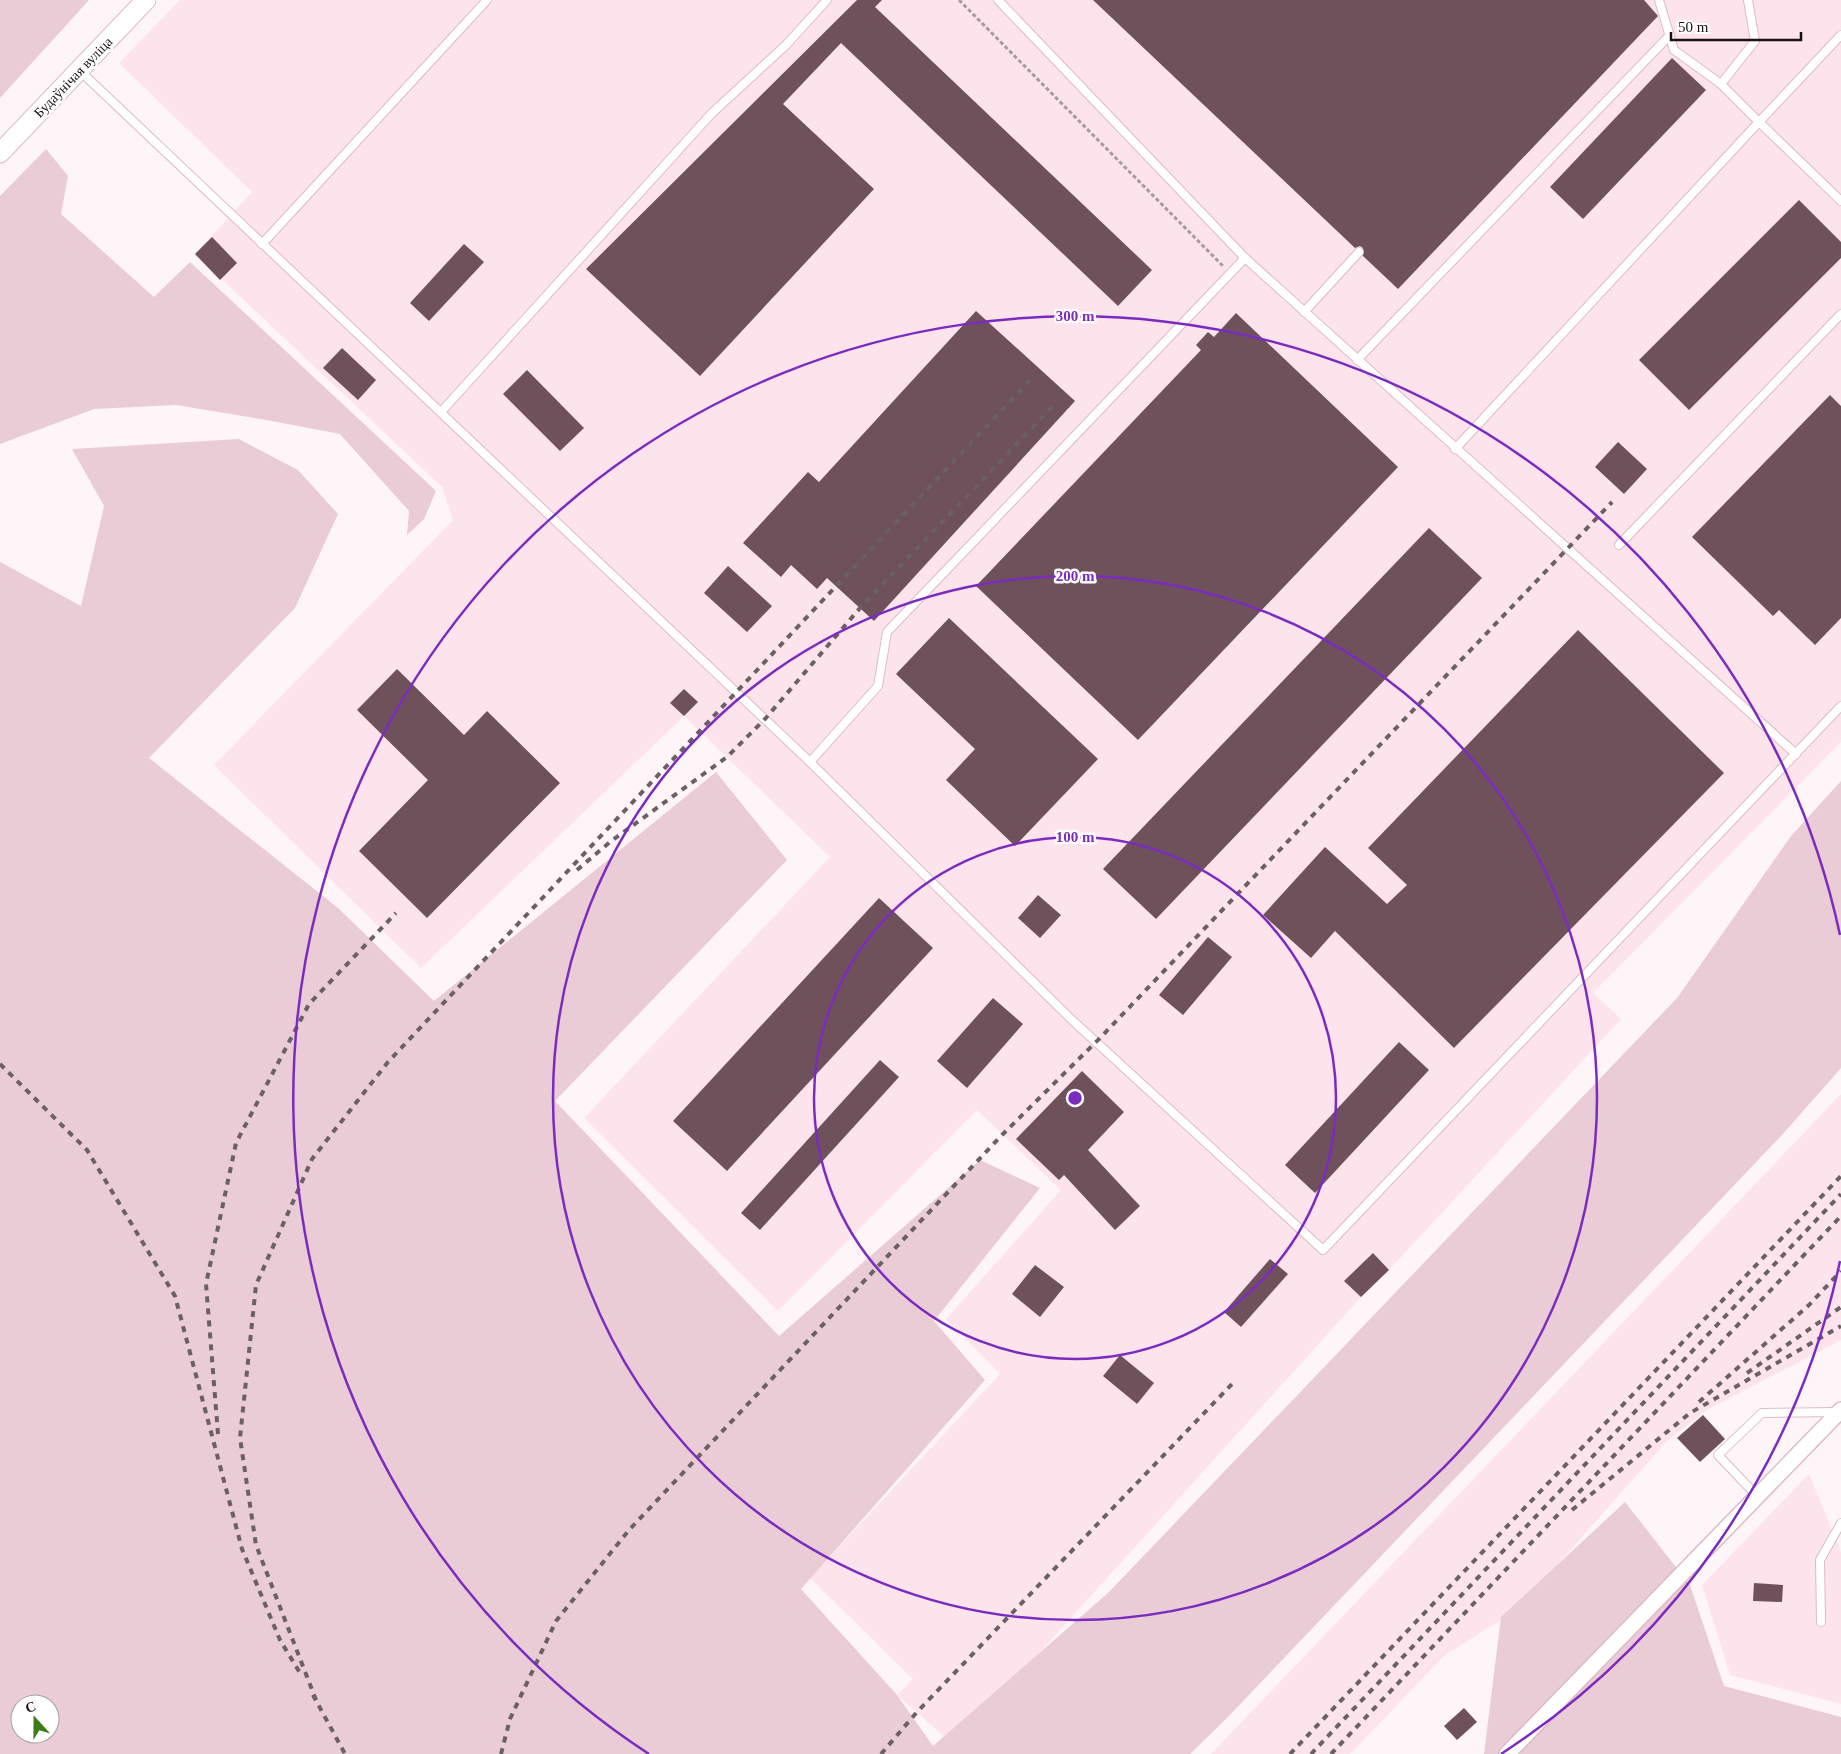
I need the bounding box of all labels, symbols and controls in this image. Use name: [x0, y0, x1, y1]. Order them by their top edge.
scale bar: [1671, 10, 1801, 42]
text: 50 m: [1678, 19, 1709, 35]
street label: Будаўнічая вуліца: [31, 34, 116, 121]
text: 300 m: [1056, 308, 1095, 324]
text: 200 m: [1056, 568, 1095, 584]
text: 100 m: [1056, 829, 1095, 845]
centre of rings: [1066, 1089, 1084, 1107]
north arrow: [10, 1694, 60, 1744]
text: С: [23, 1699, 38, 1716]

